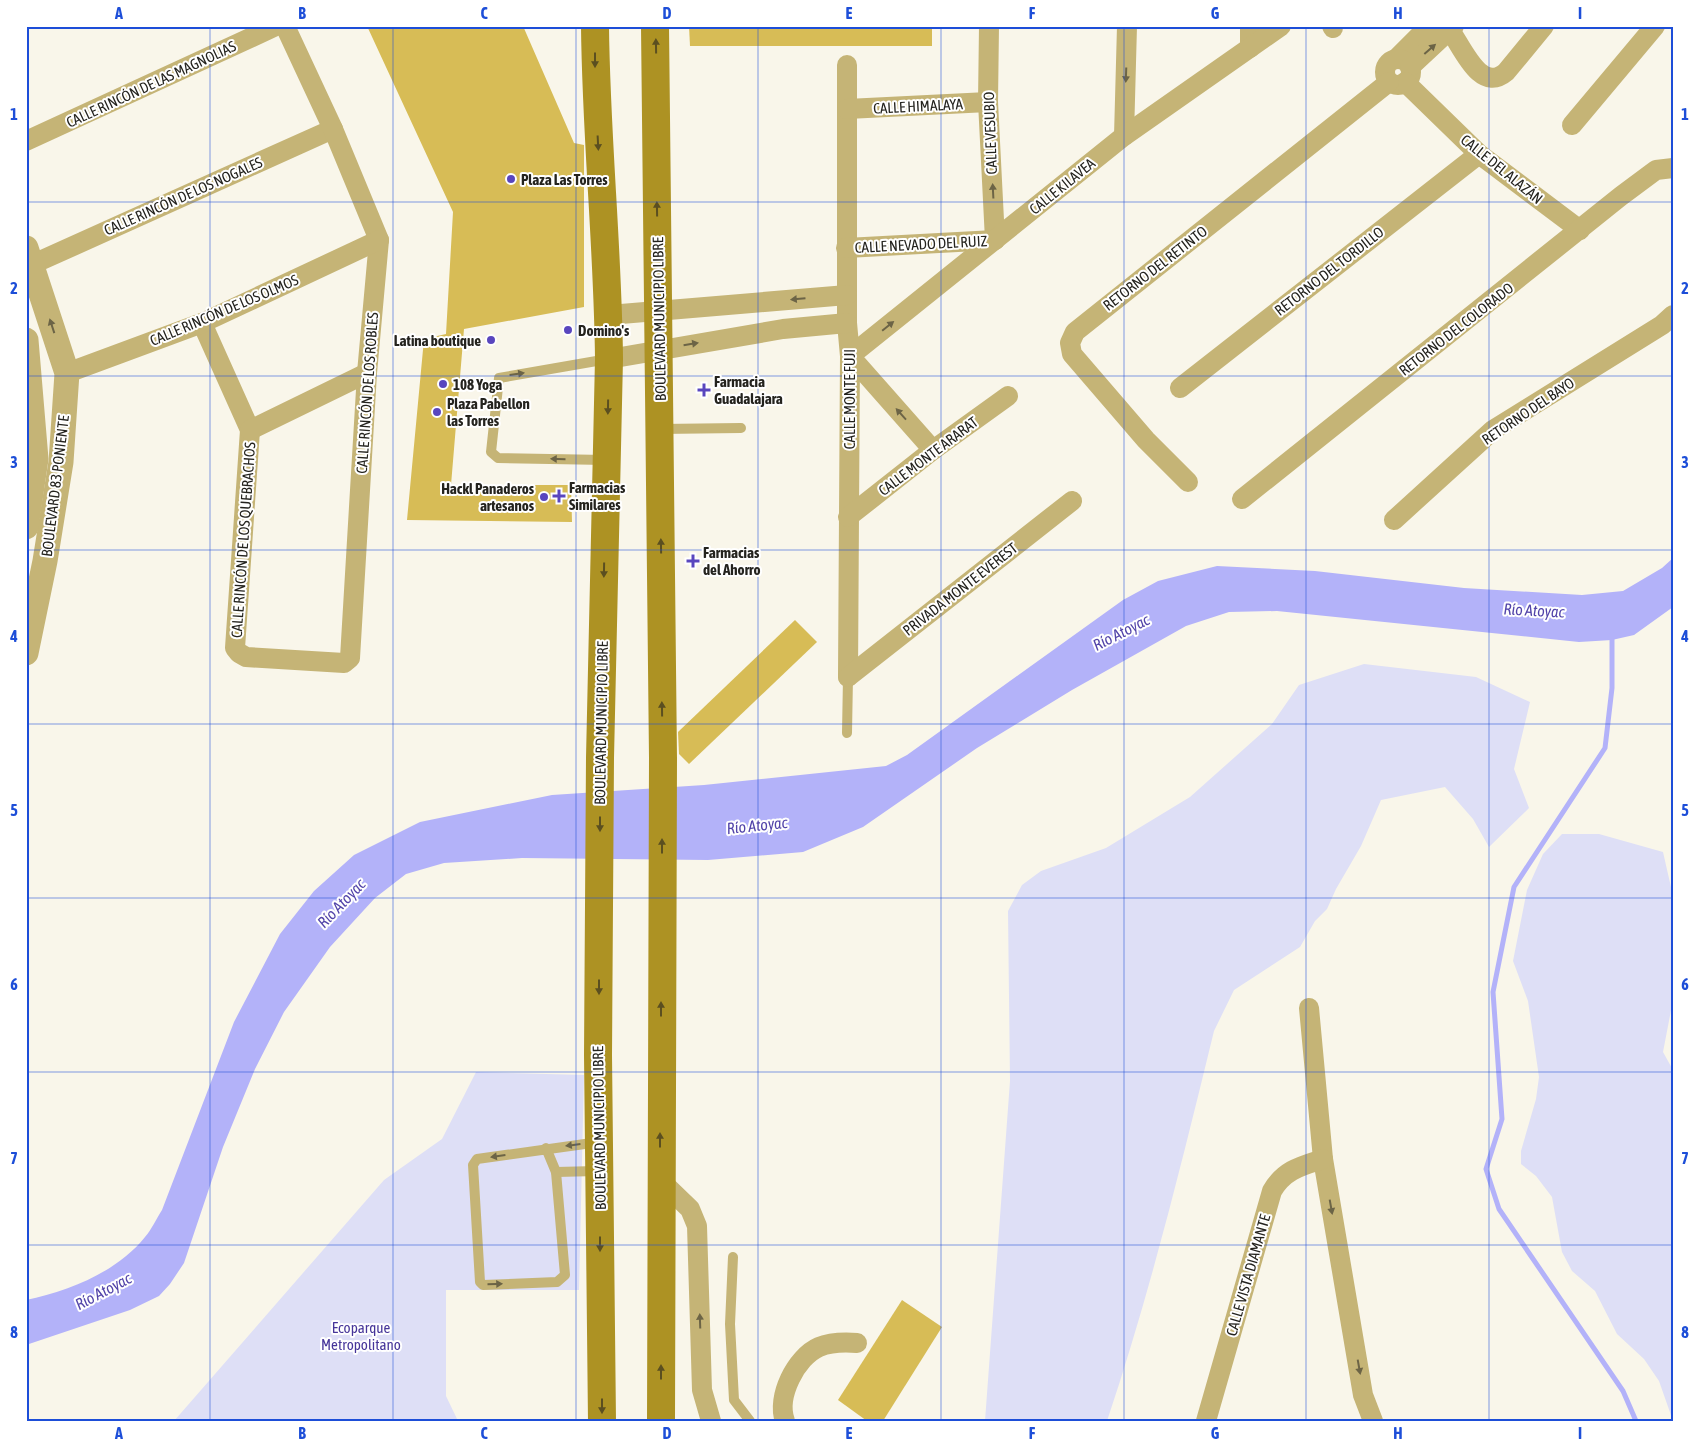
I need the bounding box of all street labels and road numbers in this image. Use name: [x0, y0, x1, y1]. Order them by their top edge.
street label: CALLE RINCÓN DE LAS MAGNOLIAS: [64, 37, 238, 131]
street label: CALLE VESUBIO: [980, 91, 1000, 175]
street label: CALLE HIMALAYA: [873, 95, 964, 117]
street label: CALLE DEL ALAZÁN: [1458, 131, 1546, 207]
street label: CALLE RINCÓN DE LOS NOGALES: [101, 153, 265, 239]
street label: CALLE KILAVEA: [1026, 154, 1099, 218]
street label: RETORNO DEL RETINTO: [1100, 222, 1210, 314]
street label: RETORNO DEL TORDILLO: [1271, 223, 1387, 319]
street label: CALLE NEVADO DEL RUIZ: [854, 232, 988, 256]
street label: BOULEVARD MUNICIPIO LIBRE: [649, 236, 669, 401]
street label: CALLE RINCÓN DE LOS OLMOS: [147, 271, 301, 349]
street label: RETORNO DEL COLORADO: [1396, 279, 1517, 379]
street label: CALLE RINCÓN DE LOS ROBLES: [353, 312, 381, 474]
street label: CALLE MONTE FUJI: [841, 349, 858, 449]
street label: RETORNO DEL BAYO: [1479, 374, 1577, 448]
street label: CALLE MONTE ARARAT: [875, 413, 981, 499]
street label: BOULEVARD 83 PONIENTE: [38, 414, 72, 558]
street label: CALLE RINCÓN DE LOS QUEBRACHOS: [228, 441, 258, 639]
street label: PRIVADA MONTE EVEREST: [899, 539, 1021, 639]
street label: BOULEVARD MUNICIPIO LIBRE: [591, 640, 611, 805]
street label: BOULEVARD MUNICIPIO LIBRE: [589, 1045, 609, 1210]
street label: CALLE VISTA DIAMANTE: [1222, 1212, 1274, 1338]

